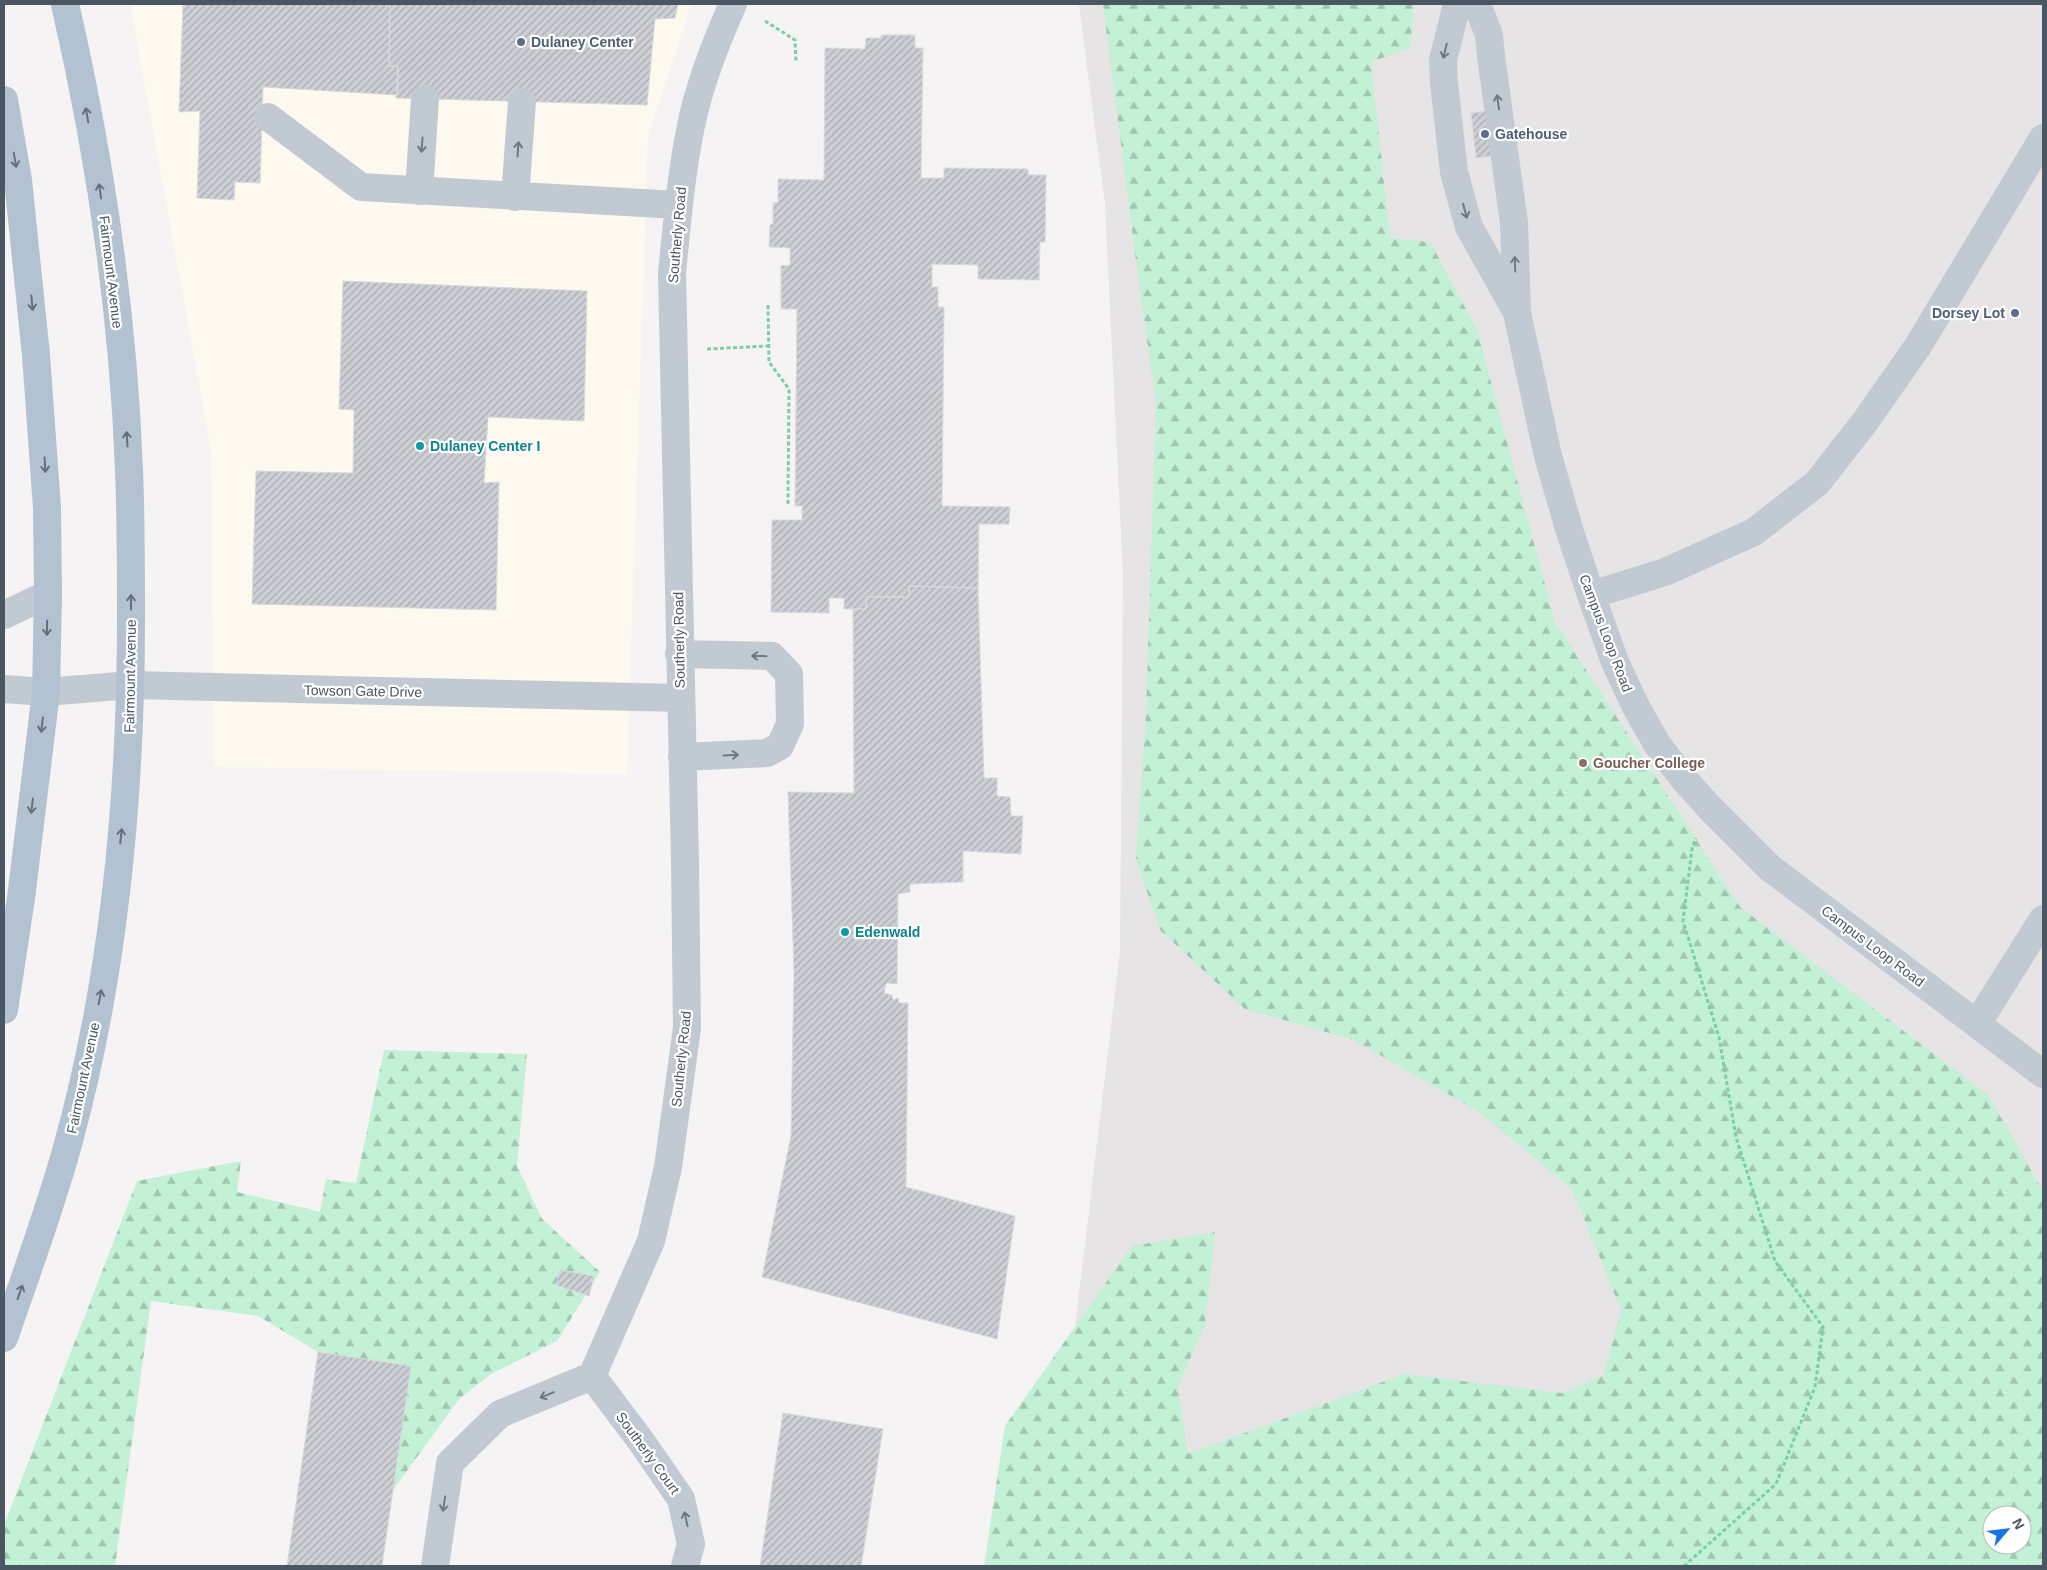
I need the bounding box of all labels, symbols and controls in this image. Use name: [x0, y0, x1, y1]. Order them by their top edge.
place label: Dulaney Center: [531, 34, 634, 50]
marker: Dulaney Center: [515, 36, 527, 48]
one-way arrow: [1440, 43, 1450, 59]
one-way arrow: [1493, 95, 1503, 111]
one-way arrow: [82, 107, 92, 123]
place label: Gatehouse: [1495, 126, 1568, 142]
marker: Gatehouse: [1479, 128, 1491, 140]
one-way arrow: [417, 137, 426, 153]
one-way arrow: [514, 142, 523, 158]
one-way arrow: [10, 151, 20, 167]
one-way arrow: [95, 183, 105, 199]
street label: Southerly Road: [665, 186, 689, 284]
one-way arrow: [1461, 203, 1470, 219]
street label: Fairmount Avenue: [96, 215, 126, 329]
one-way arrow: [1511, 256, 1520, 272]
one-way arrow: [27, 295, 36, 311]
place label: Dorsey Lot: [1932, 305, 2005, 321]
marker: Dorsey Lot: [2009, 307, 2021, 319]
one-way arrow: [122, 432, 132, 448]
place label: Dulaney Center I: [430, 438, 540, 454]
marker: Dulaney Center I: [414, 440, 426, 452]
one-way arrow: [40, 457, 49, 473]
street label: Campus Loop Road: [1576, 572, 1636, 694]
street label: Southerly Road: [670, 592, 688, 688]
one-way arrow: [126, 594, 136, 610]
one-way arrow: [42, 619, 52, 635]
street label: Fairmount Avenue: [121, 619, 139, 733]
one-way arrow: [751, 651, 768, 661]
street label: Towson Gate Drive: [304, 682, 422, 700]
one-way arrow: [37, 716, 47, 732]
one-way arrow: [723, 750, 739, 759]
place label: Goucher College: [1593, 755, 1705, 771]
marker: Goucher College: [1577, 757, 1589, 769]
one-way arrow: [27, 797, 37, 813]
one-way arrow: [116, 828, 126, 844]
street label: Campus Loop Road: [1818, 902, 1928, 990]
place label: Edenwald: [855, 924, 920, 940]
marker: Edenwald: [839, 926, 851, 938]
one-way arrow: [96, 989, 106, 1005]
street label: Southerly Road: [668, 1010, 694, 1108]
street label: Fairmount Avenue: [63, 1021, 103, 1135]
one-way arrow: [16, 1285, 25, 1301]
one-way arrow: [540, 1390, 555, 1400]
street label: Southerly Court: [613, 1409, 683, 1497]
one-way arrow: [439, 1496, 449, 1512]
north arrow: [1982, 1505, 2032, 1555]
one-way arrow: [681, 1511, 690, 1527]
text: N: [2009, 1516, 2028, 1532]

